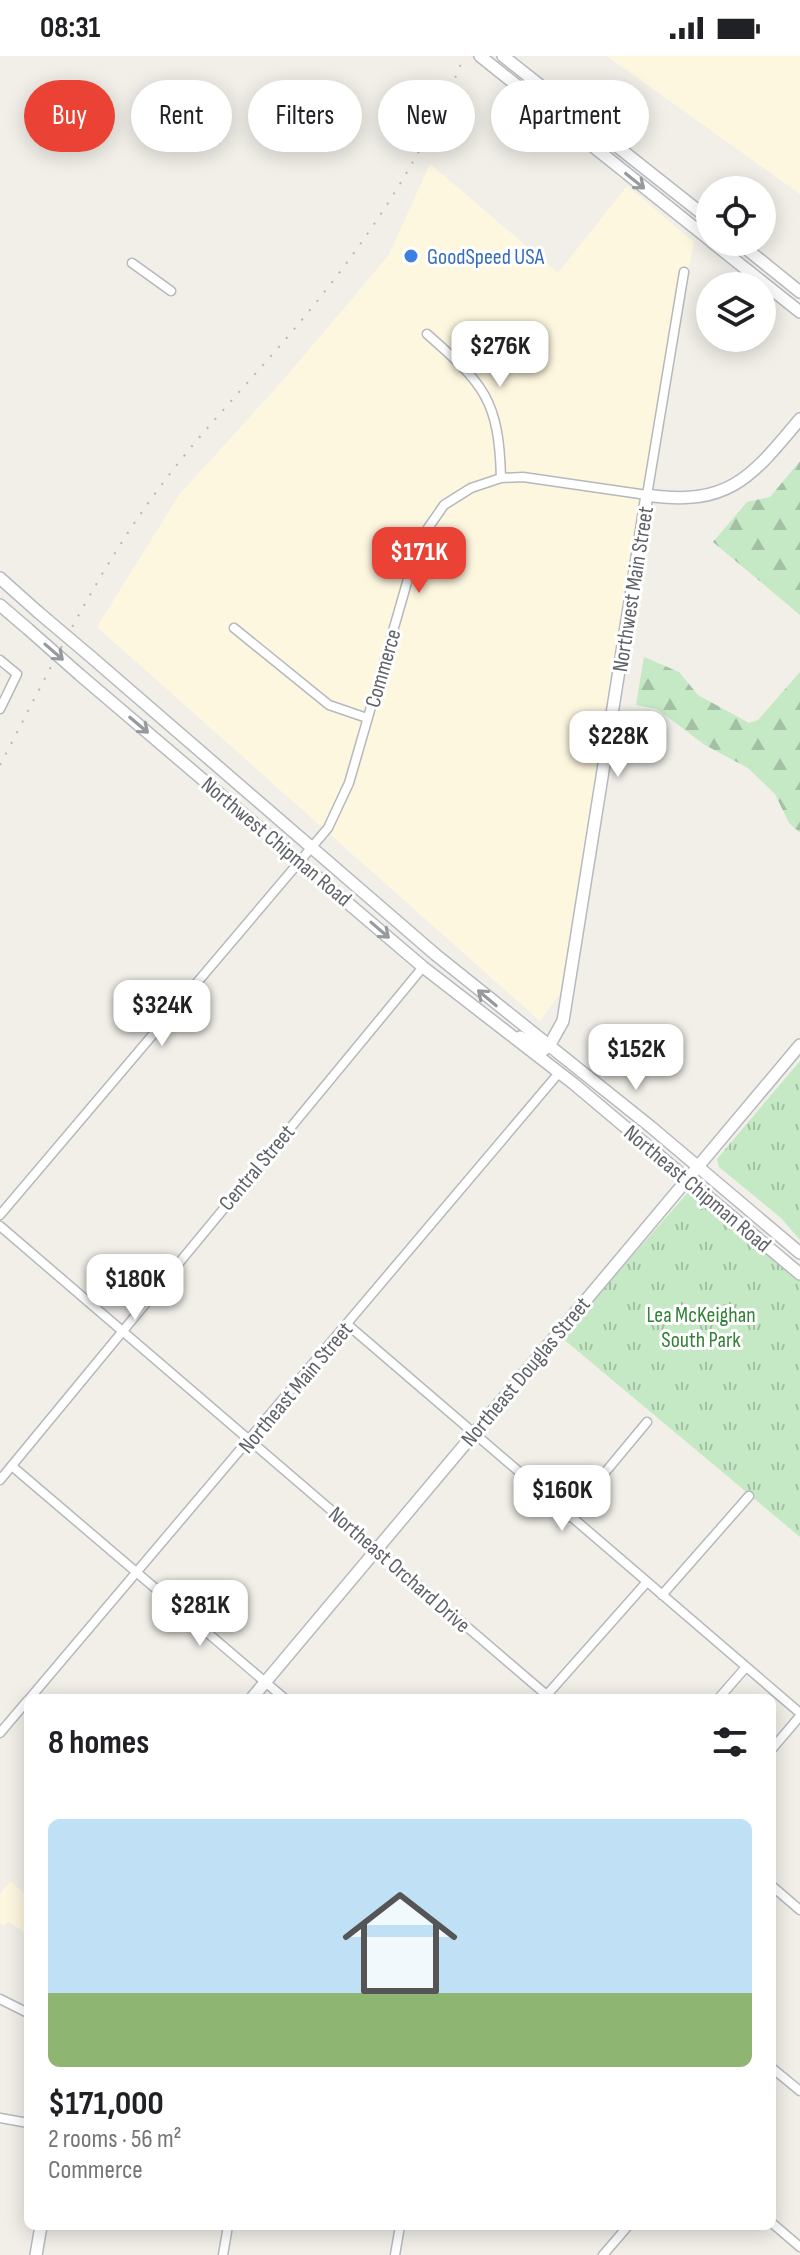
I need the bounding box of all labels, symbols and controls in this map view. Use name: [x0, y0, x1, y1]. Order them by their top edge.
text: 08:31: [40, 10, 100, 46]
chip: Buy: [24, 80, 115, 152]
chip: Rent: [131, 80, 232, 152]
chip: Filters: [248, 80, 362, 152]
chip: New: [378, 80, 475, 152]
chip: Apartment: [491, 80, 649, 152]
one-way arrow: [624, 172, 645, 189]
map controls: [696, 176, 776, 352]
button: locate: [696, 176, 776, 256]
place label: GoodSpeed USA: [427, 244, 545, 271]
marker: GoodSpeed USA: [402, 247, 420, 265]
button: layers: [696, 272, 776, 352]
pin: $276K: [444, 321, 556, 389]
text: $276K: [469, 331, 531, 362]
street label: Northwest Main Street: [607, 504, 660, 674]
pin: $171K: [363, 527, 475, 595]
text: $171K: [390, 537, 448, 568]
street label: Commerce: [359, 626, 407, 711]
one-way arrow: [43, 643, 63, 661]
pin: $228K: [562, 711, 674, 779]
one-way arrow: [129, 716, 149, 734]
text: $228K: [587, 721, 649, 752]
street label: Northwest Chipman Road: [195, 771, 357, 913]
one-way arrow: [370, 921, 390, 939]
pin: $324K: [106, 980, 218, 1048]
one-way arrow: [477, 989, 498, 1007]
text: $324K: [131, 990, 193, 1021]
pin: $152K: [580, 1024, 692, 1092]
text: $152K: [606, 1034, 666, 1065]
street label: Central Street: [213, 1119, 301, 1216]
street label: Northeast Chipman Road: [618, 1120, 776, 1259]
pin: $180K: [79, 1254, 191, 1322]
text: $180K: [105, 1264, 165, 1295]
street label: Northeast Douglas Street: [456, 1292, 597, 1452]
park label: Lea McKeighan South Park: [646, 1302, 756, 1354]
street label: Northeast Main Street: [233, 1316, 359, 1459]
pin: $160K: [506, 1465, 618, 1533]
text: $160K: [532, 1475, 592, 1506]
street label: Northeast Orchard Drive: [323, 1501, 475, 1639]
pin: $281K: [144, 1580, 256, 1648]
text: $281K: [170, 1590, 230, 1621]
icon: filters: [708, 1720, 752, 1764]
text: 8 homes: [48, 1722, 149, 1763]
icon: home: [328, 1871, 472, 2015]
text: $171,000: [48, 2083, 164, 2124]
text: 2 rooms · 56 m²: [48, 2124, 182, 2155]
text: Commerce: [48, 2155, 143, 2186]

